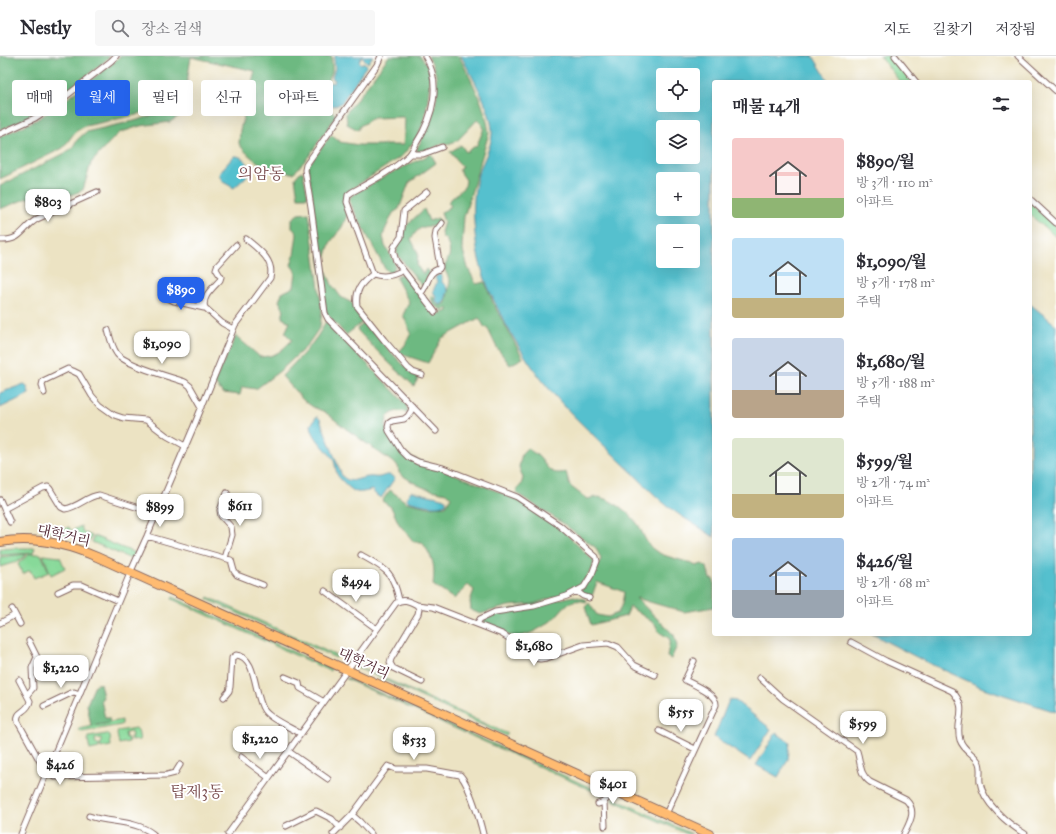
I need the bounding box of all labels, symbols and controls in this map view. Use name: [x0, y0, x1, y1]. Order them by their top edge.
search box: [95, 10, 375, 46]
text: Nestly: [20, 16, 71, 39]
icon: search: [109, 17, 131, 39]
text: 장소 검색: [141, 20, 202, 38]
text: 지도: [884, 21, 911, 38]
text: 길찾기: [933, 21, 973, 38]
text: 저장됨: [995, 21, 1036, 38]
map controls: [656, 68, 700, 268]
button: locate: [656, 68, 700, 112]
chip: 매매: [12, 80, 67, 116]
chip: 월세: [75, 80, 130, 116]
chip: 필터: [138, 80, 193, 116]
chip: 신규: [201, 80, 256, 116]
chip: 아파트: [264, 80, 333, 116]
icon: filters: [990, 93, 1012, 115]
text: 매물 14개: [732, 96, 801, 117]
button: layers: [656, 120, 700, 164]
text: $890/월: [856, 151, 915, 172]
icon: home: [764, 154, 812, 202]
district label: 의암동: [238, 164, 285, 183]
button: +: [656, 172, 700, 216]
text: 방 3개 · 110 m²: [856, 175, 933, 191]
pin: $803: [24, 189, 72, 223]
text: $803: [34, 194, 62, 210]
text: 아파트: [856, 194, 894, 210]
button: −: [656, 224, 700, 268]
text: $1,090/월: [856, 251, 927, 272]
icon: home: [764, 254, 812, 302]
text: 방 5개 · 178 m²: [856, 275, 935, 291]
pin: $890: [157, 277, 205, 311]
text: $890: [166, 282, 196, 298]
text: 주택: [856, 294, 881, 310]
pin: $1,090: [129, 331, 195, 365]
text: $1,090: [143, 336, 181, 352]
text: $1,680/월: [856, 351, 926, 372]
icon: home: [764, 354, 812, 402]
text: 방 5개 · 188 m²: [856, 375, 935, 391]
text: 주택: [856, 394, 881, 410]
text: $599/월: [856, 451, 913, 472]
icon: home: [764, 454, 812, 502]
text: 방 2개 · 74 m²: [856, 475, 930, 491]
pin: $611: [216, 493, 264, 527]
pin: $899: [136, 494, 184, 528]
text: 아파트: [856, 494, 894, 510]
text: $611: [228, 498, 252, 514]
text: $899: [146, 499, 174, 515]
street label: 대학거리: [36, 521, 92, 550]
text: $426/월: [856, 551, 914, 572]
icon: home: [764, 554, 812, 602]
pin: $494: [332, 569, 380, 603]
text: $494: [341, 574, 371, 590]
text: 방 2개 · 68 m²: [856, 575, 930, 591]
text: 아파트: [856, 594, 894, 610]
pin: $1,680: [501, 633, 567, 667]
text: $1,680: [515, 638, 553, 654]
street label: 대학거리: [336, 644, 392, 683]
pin: $1,220: [28, 655, 94, 689]
text: $1,220: [43, 660, 79, 676]
pin: $555: [657, 699, 705, 733]
text: $555: [668, 704, 694, 720]
pin: $599: [839, 711, 887, 745]
text: $599: [849, 716, 877, 732]
pin: $1,220: [227, 726, 293, 760]
pin: $533: [390, 727, 438, 761]
text: $1,220: [242, 731, 278, 747]
text: $533: [402, 732, 426, 748]
pin: $426: [36, 752, 84, 786]
text: $426: [46, 757, 74, 773]
pin: $401: [589, 771, 637, 805]
text: $401: [599, 776, 627, 792]
district label: 탑제3동: [171, 782, 224, 801]

